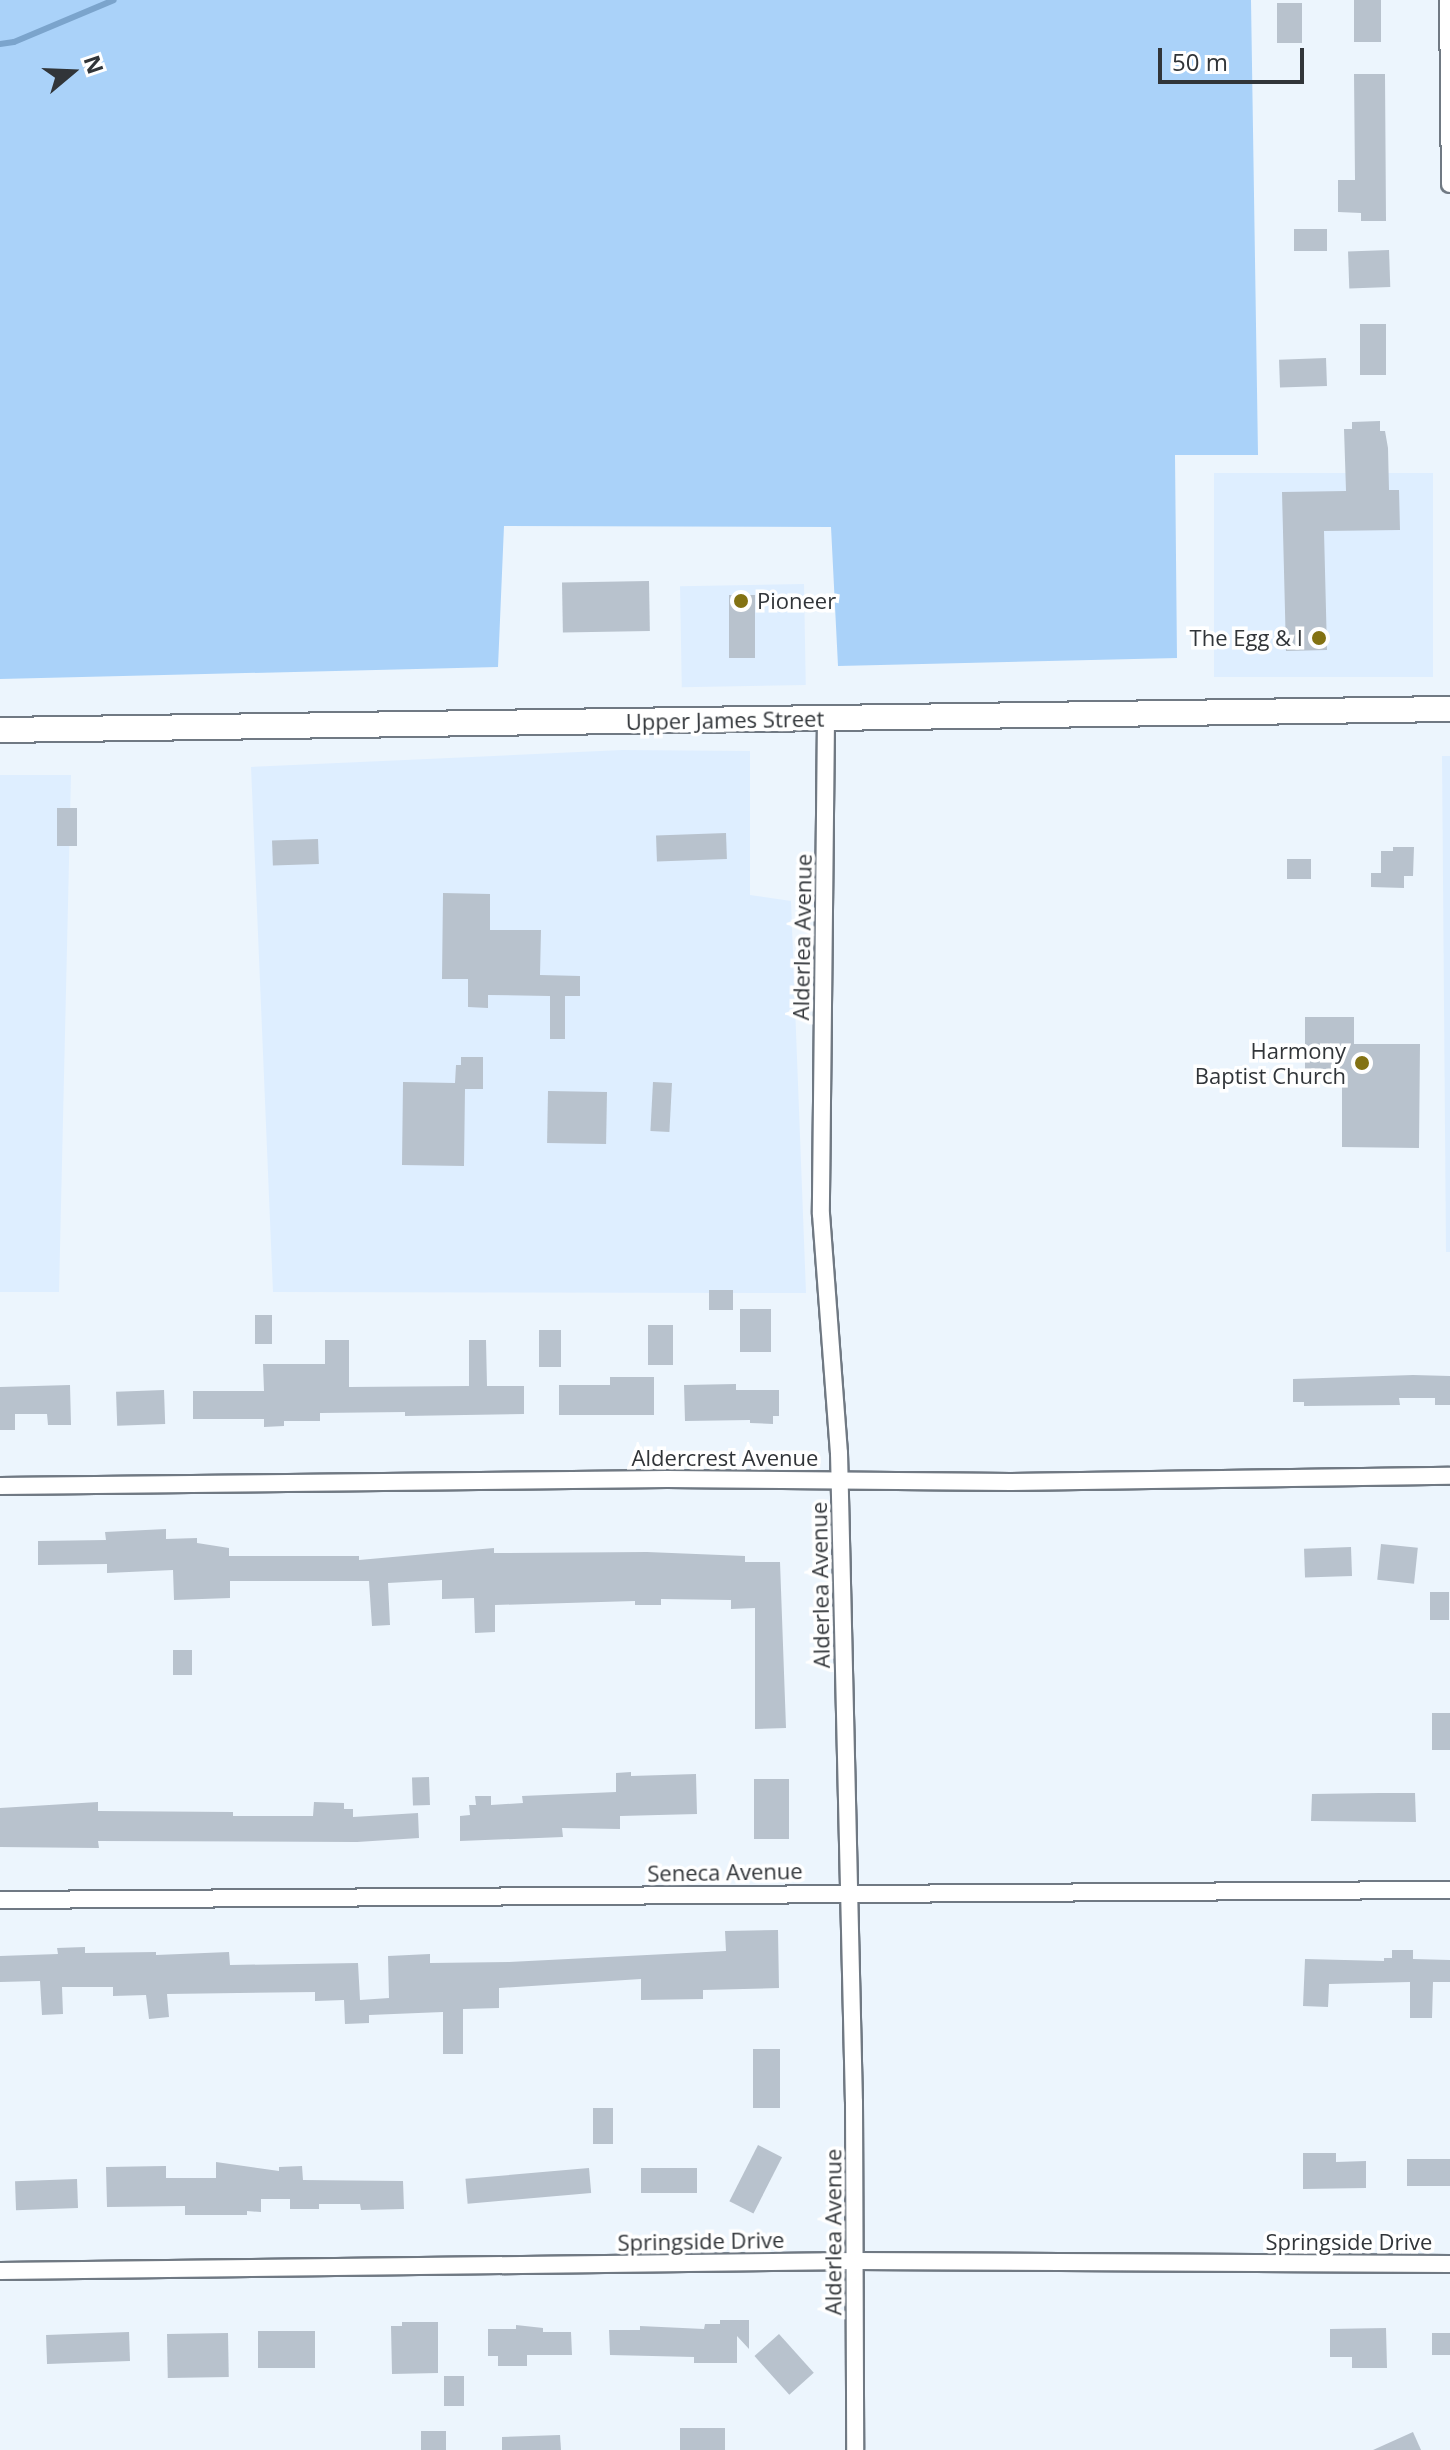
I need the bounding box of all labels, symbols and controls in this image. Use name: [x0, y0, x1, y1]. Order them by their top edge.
north arrow: [32, 32, 112, 112]
scale bar: [1162, 32, 1308, 82]
text: 50 m: [1172, 45, 1228, 78]
text: N: [78, 51, 112, 78]
place label: Pioneer: [757, 588, 836, 614]
marker: Pioneer: [732, 592, 750, 610]
place label: The Egg & I: [1190, 625, 1303, 651]
marker: The Egg & I: [1310, 629, 1328, 647]
street label: Upper James Street: [626, 705, 824, 735]
street label: Alderlea Avenue: [787, 853, 817, 1021]
place label: Harmony Baptist Church: [1195, 1037, 1346, 1088]
marker: Harmony Baptist Church: [1353, 1054, 1371, 1072]
street label: Aldercrest Avenue: [632, 1445, 818, 1471]
street label: Alderlea Avenue: [805, 1501, 835, 1669]
street label: Seneca Avenue: [647, 1857, 803, 1887]
street label: Alderlea Avenue: [820, 2149, 846, 2315]
street label: Springside Drive: [617, 2226, 785, 2256]
street label: Springside Drive: [1266, 2229, 1432, 2255]

